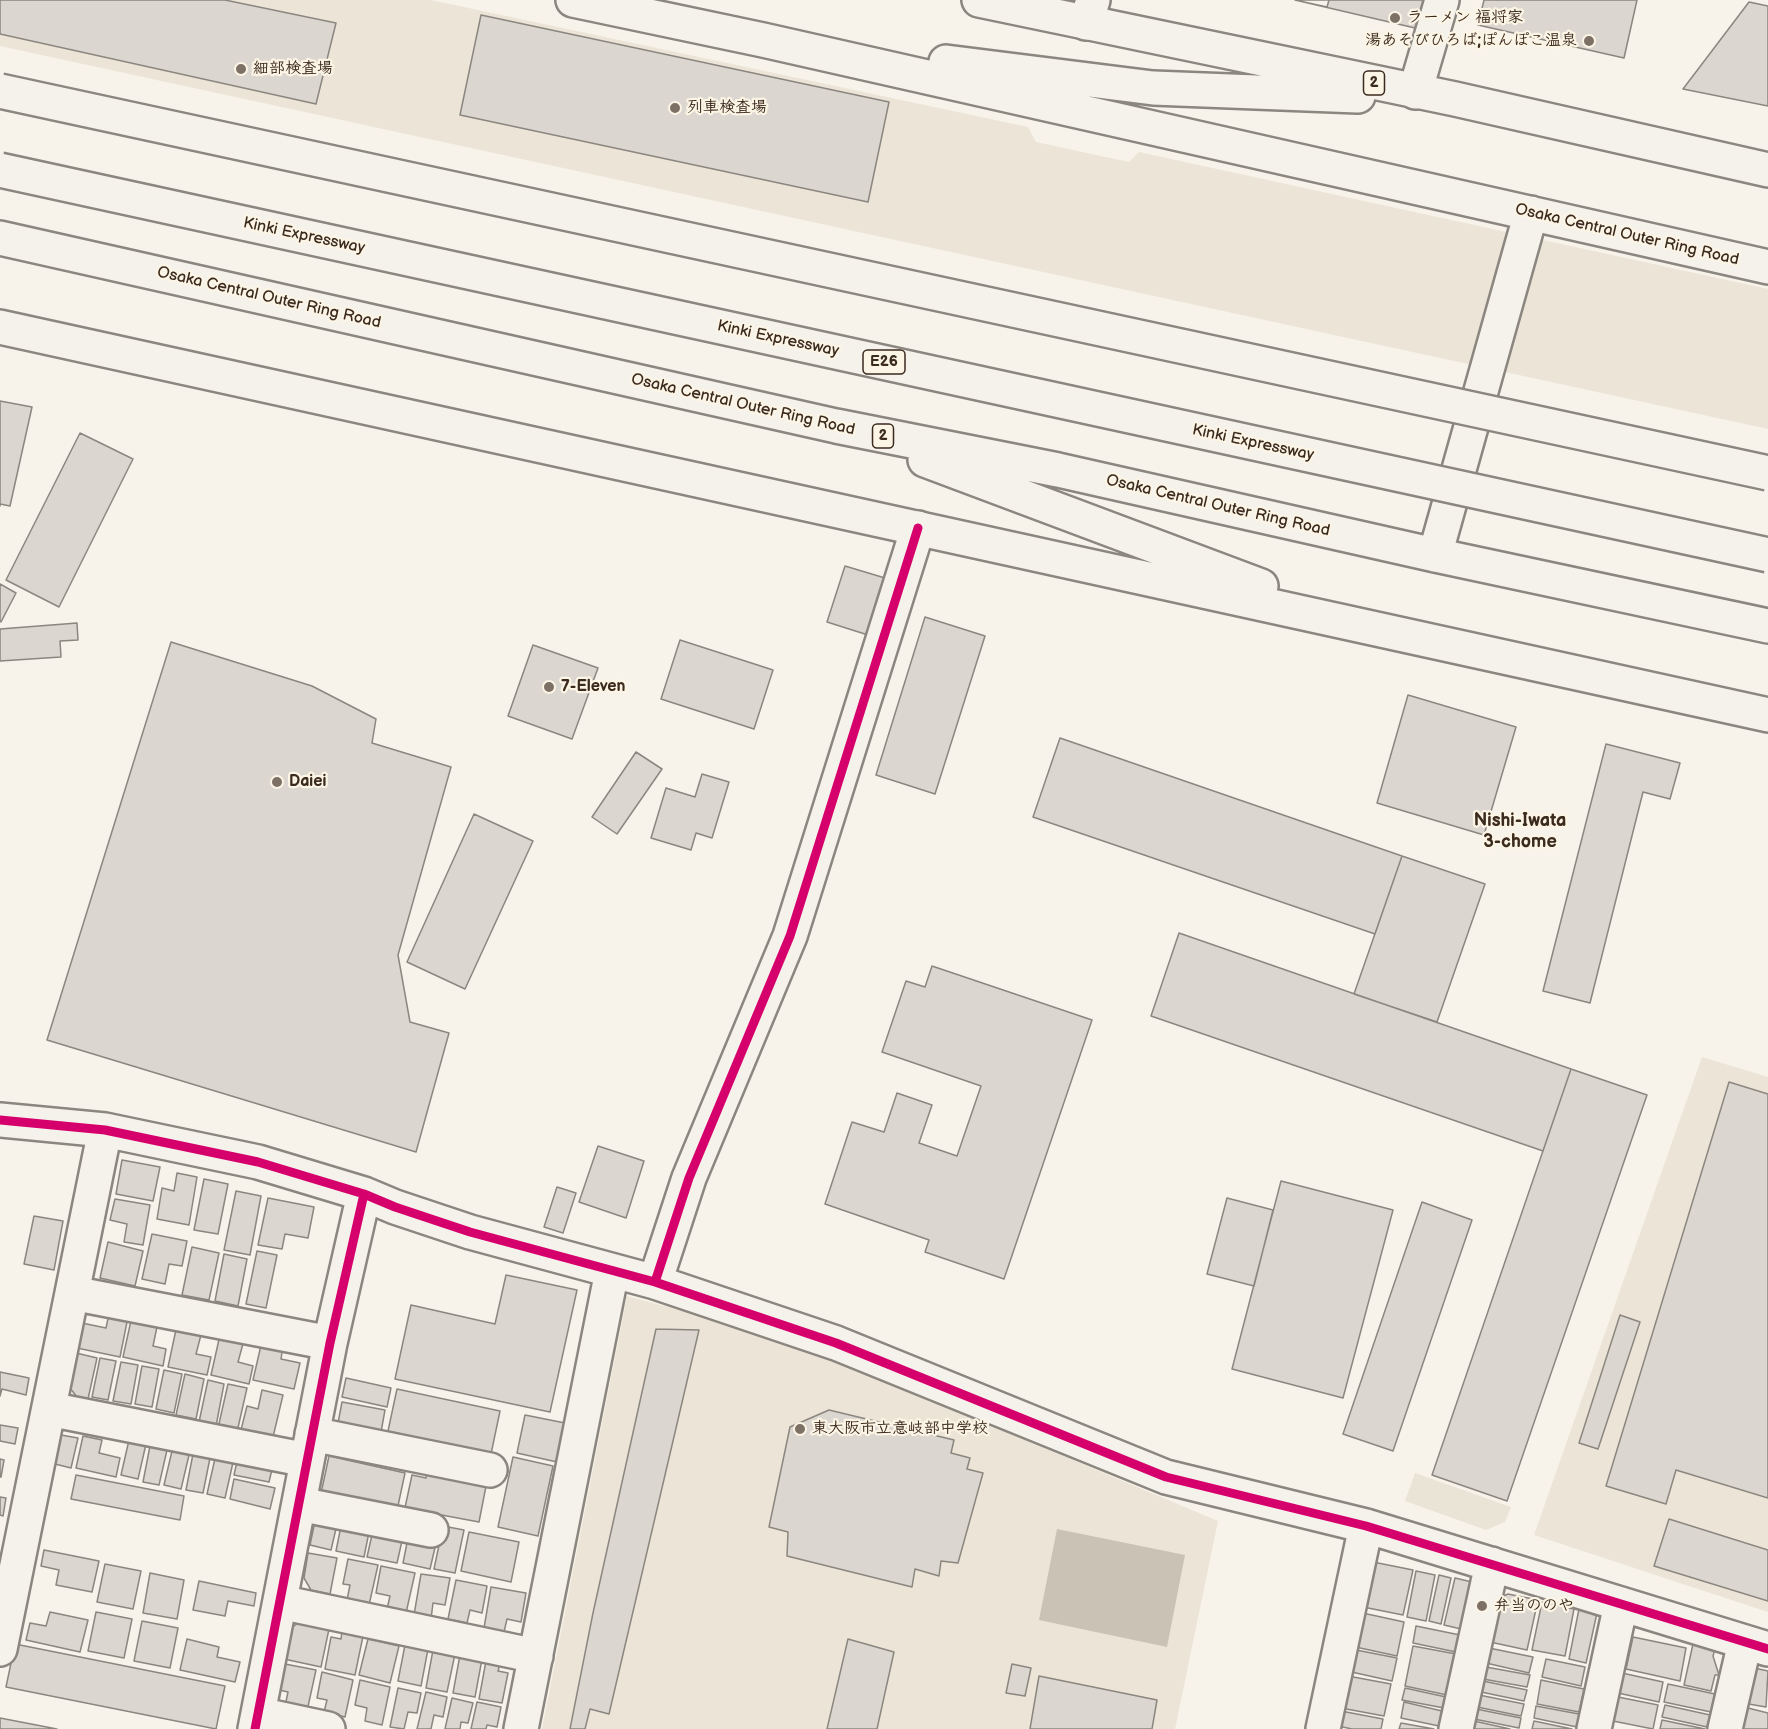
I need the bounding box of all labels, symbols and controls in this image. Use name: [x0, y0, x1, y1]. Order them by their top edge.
place label: ラーメン 福将家: [1407, 8, 1523, 28]
marker: ラーメン 福将家: [1388, 11, 1402, 25]
place label: 湯あそびひろば;ぽんぽこ温泉: [1365, 31, 1577, 51]
marker: 湯あそびひろば;ぽんぽこ温泉: [1582, 34, 1596, 48]
place label: 細部検査場: [253, 59, 333, 79]
marker: 細部検査場: [234, 62, 248, 76]
road number: 2: [1364, 71, 1384, 95]
place label: 列車検査場: [687, 98, 767, 118]
marker: 列車検査場: [668, 101, 682, 115]
street label: Osaka Central Outer Ring Road: [1513, 200, 1741, 270]
street label: Kinki Expressway: [241, 214, 367, 258]
street label: Osaka Central Outer Ring Road: [155, 263, 383, 333]
street label: Kinki Expressway: [715, 317, 841, 361]
road number: E26: [863, 350, 905, 374]
street label: Osaka Central Outer Ring Road: [629, 370, 857, 440]
street label: Kinki Expressway: [1190, 421, 1316, 465]
road number: 2: [872, 424, 894, 448]
street label: Osaka Central Outer Ring Road: [1104, 471, 1332, 541]
place label: 7-Eleven: [561, 677, 625, 697]
marker: 7-Eleven: [542, 680, 556, 694]
place label: Daiei: [289, 772, 326, 792]
marker: Daiei: [270, 775, 284, 789]
district label: Nishi-Iwata 3-chome: [1474, 810, 1566, 852]
place label: 東大阪市立意岐部中学校: [812, 1419, 988, 1439]
marker: 東大阪市立意岐部中学校: [793, 1422, 807, 1436]
place label: 弁当ののや: [1494, 1596, 1574, 1616]
marker: 弁当ののや: [1475, 1599, 1489, 1613]

